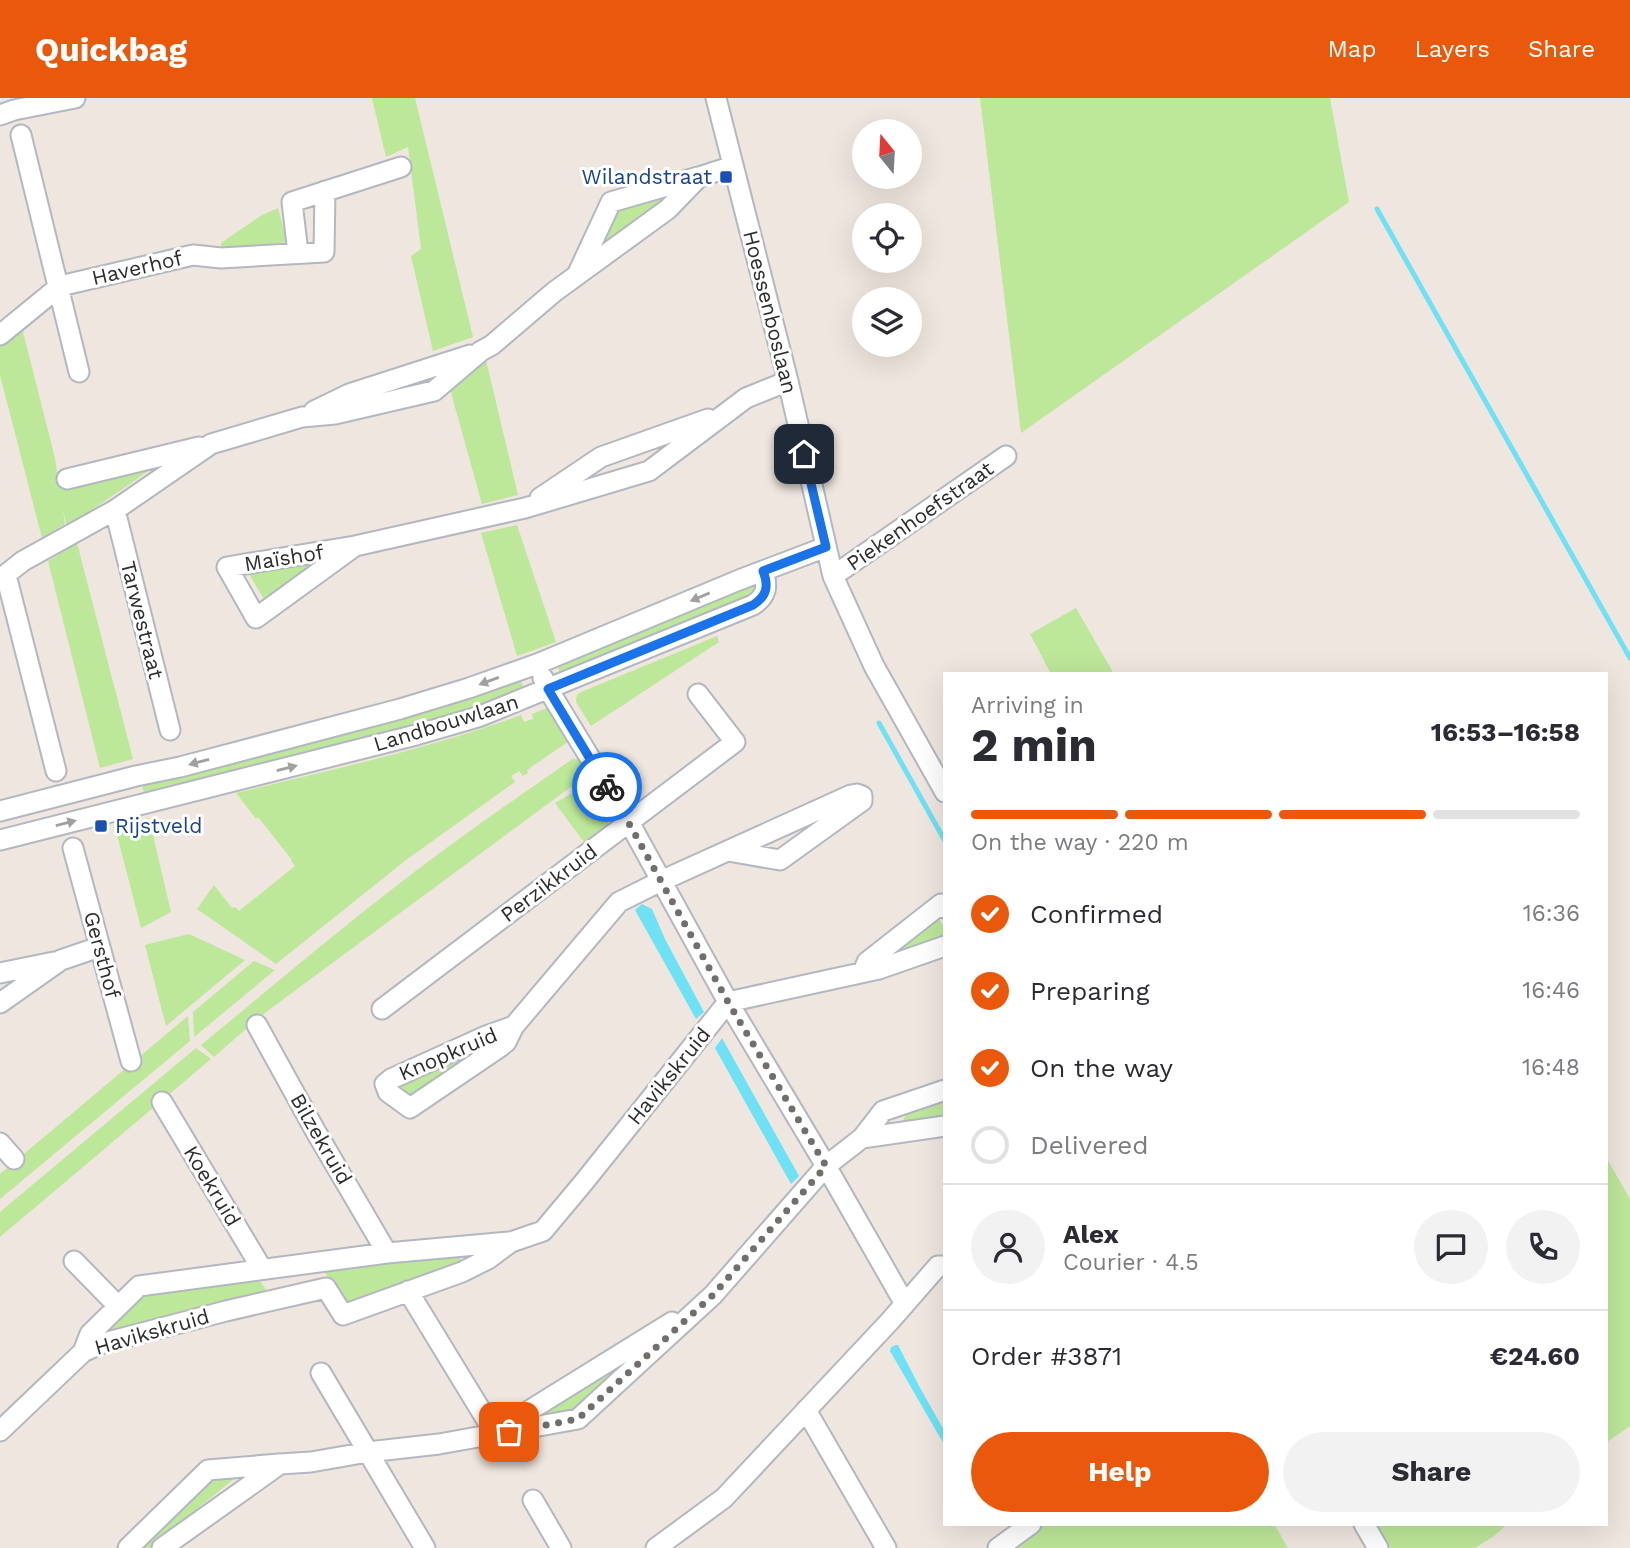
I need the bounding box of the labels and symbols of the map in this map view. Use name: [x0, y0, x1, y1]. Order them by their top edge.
north arrow: [852, 119, 922, 189]
place label: Wilandstraat: [581, 164, 712, 189]
marker: Wilandstraat: [718, 169, 734, 185]
street label: Hoessenboslaan: [738, 228, 803, 396]
street label: Haverhof: [89, 245, 185, 290]
pin: [774, 424, 834, 484]
street label: Piekenhoefstraat: [842, 456, 998, 576]
street label: Maïshof: [242, 539, 325, 576]
street label: Tarwestraat: [116, 558, 169, 682]
one-way arrow: [690, 591, 710, 603]
one-way arrow: [478, 676, 499, 687]
street label: Landbouwlaan: [370, 689, 521, 756]
courier: [572, 752, 642, 822]
one-way arrow: [188, 757, 209, 767]
one-way arrow: [276, 762, 298, 773]
place label: Rijstveld: [115, 813, 203, 838]
one-way arrow: [55, 817, 77, 828]
marker: Rijstveld: [93, 818, 109, 834]
street label: Perzikkruid: [496, 838, 602, 927]
street label: Gersthof: [79, 909, 126, 1001]
street label: Knopkruid: [395, 1022, 501, 1086]
street label: Havikskruid: [622, 1022, 716, 1130]
street label: Bilzekruid: [285, 1089, 358, 1189]
street label: Koekruid: [179, 1141, 246, 1231]
street label: Havikskruid: [92, 1303, 212, 1360]
pin: [479, 1402, 539, 1462]

